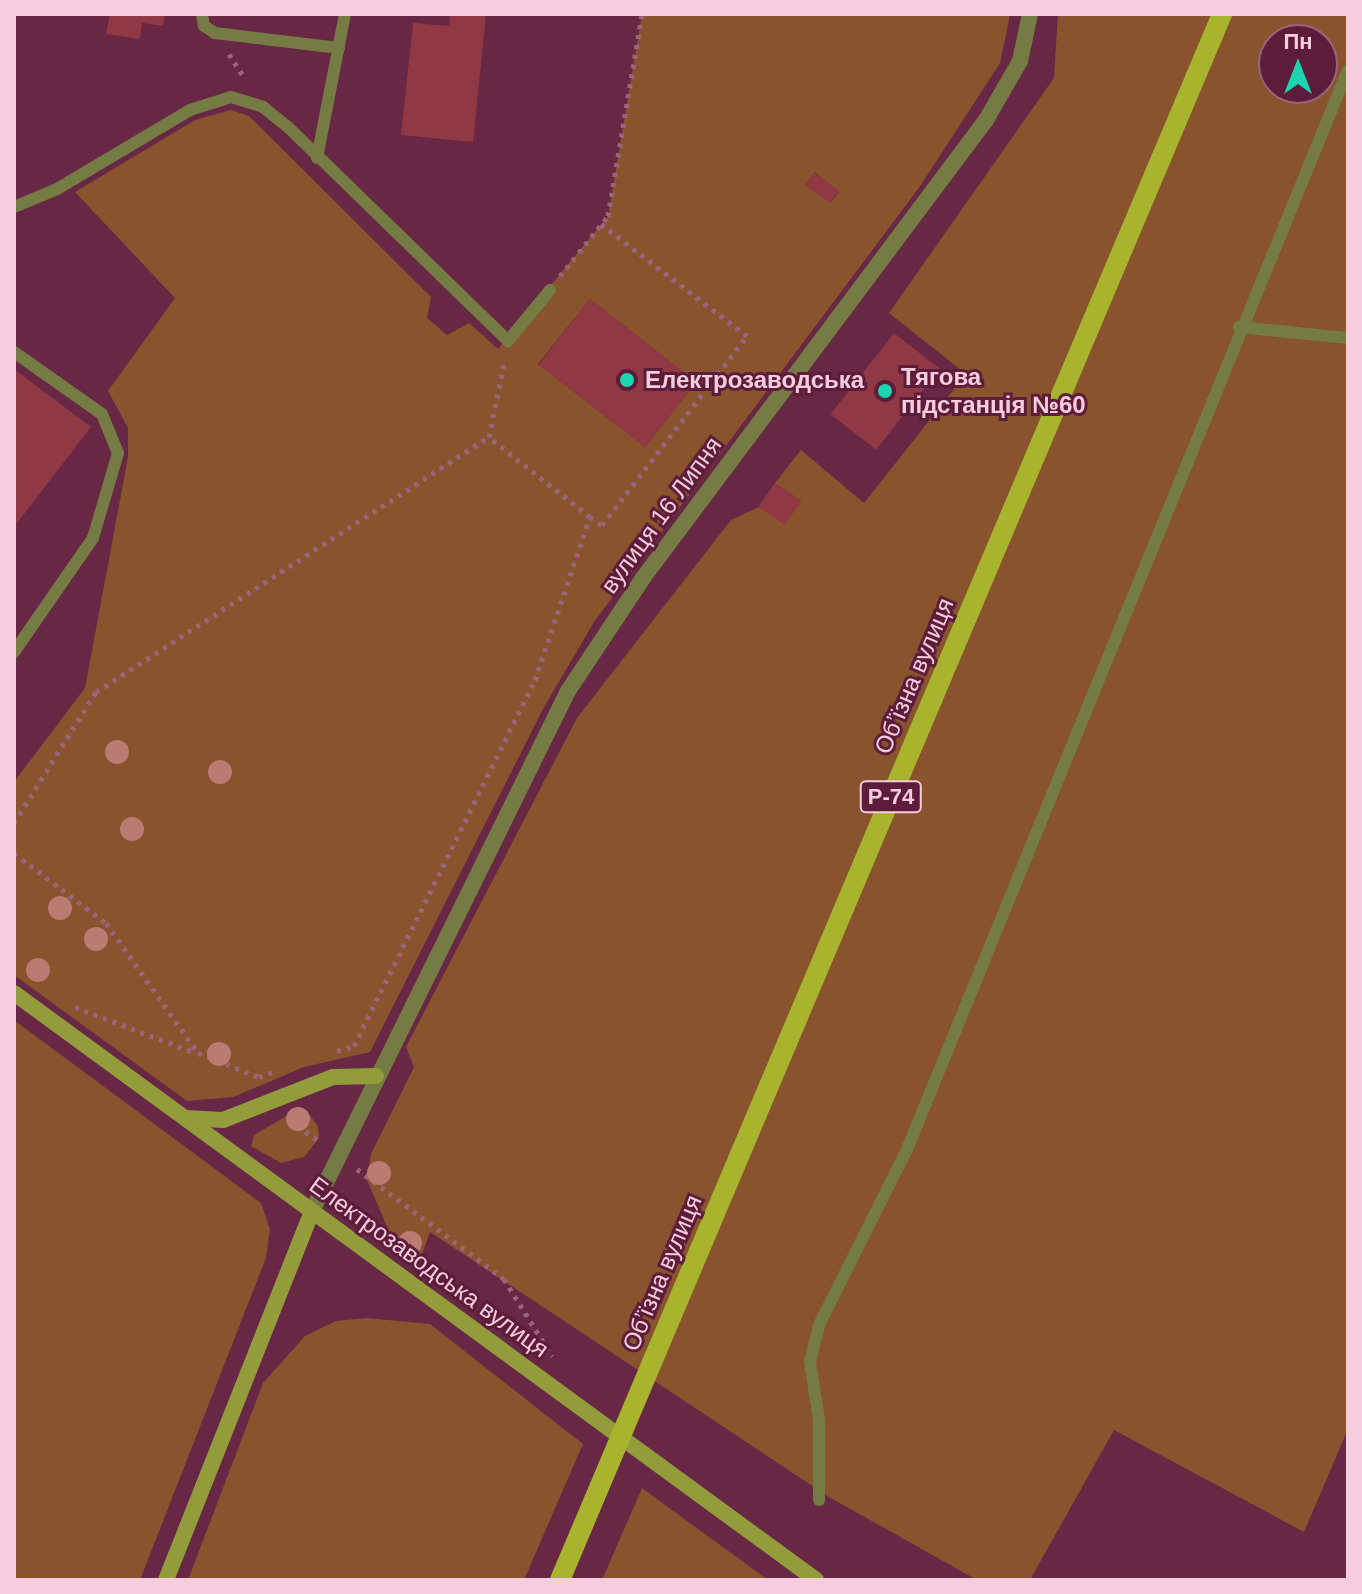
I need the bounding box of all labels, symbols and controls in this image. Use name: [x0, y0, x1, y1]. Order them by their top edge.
north arrow: [1258, 24, 1338, 104]
text: Пн: [1283, 29, 1313, 54]
place label: Тягова підстанція №60: [901, 363, 1086, 419]
place label: Електрозаводська: [645, 366, 864, 394]
marker: Електрозаводська: [616, 369, 638, 391]
marker: Тягова підстанція №60: [876, 382, 894, 400]
street label: вулиця 16 Липня: [595, 431, 727, 599]
street label: Обʼїзна вулиця: [868, 594, 960, 758]
road number: Р-74: [859, 779, 923, 815]
street label: Електрозаводська вулиця: [304, 1171, 554, 1363]
street label: Обʼїзна вулиця: [616, 1191, 708, 1355]

